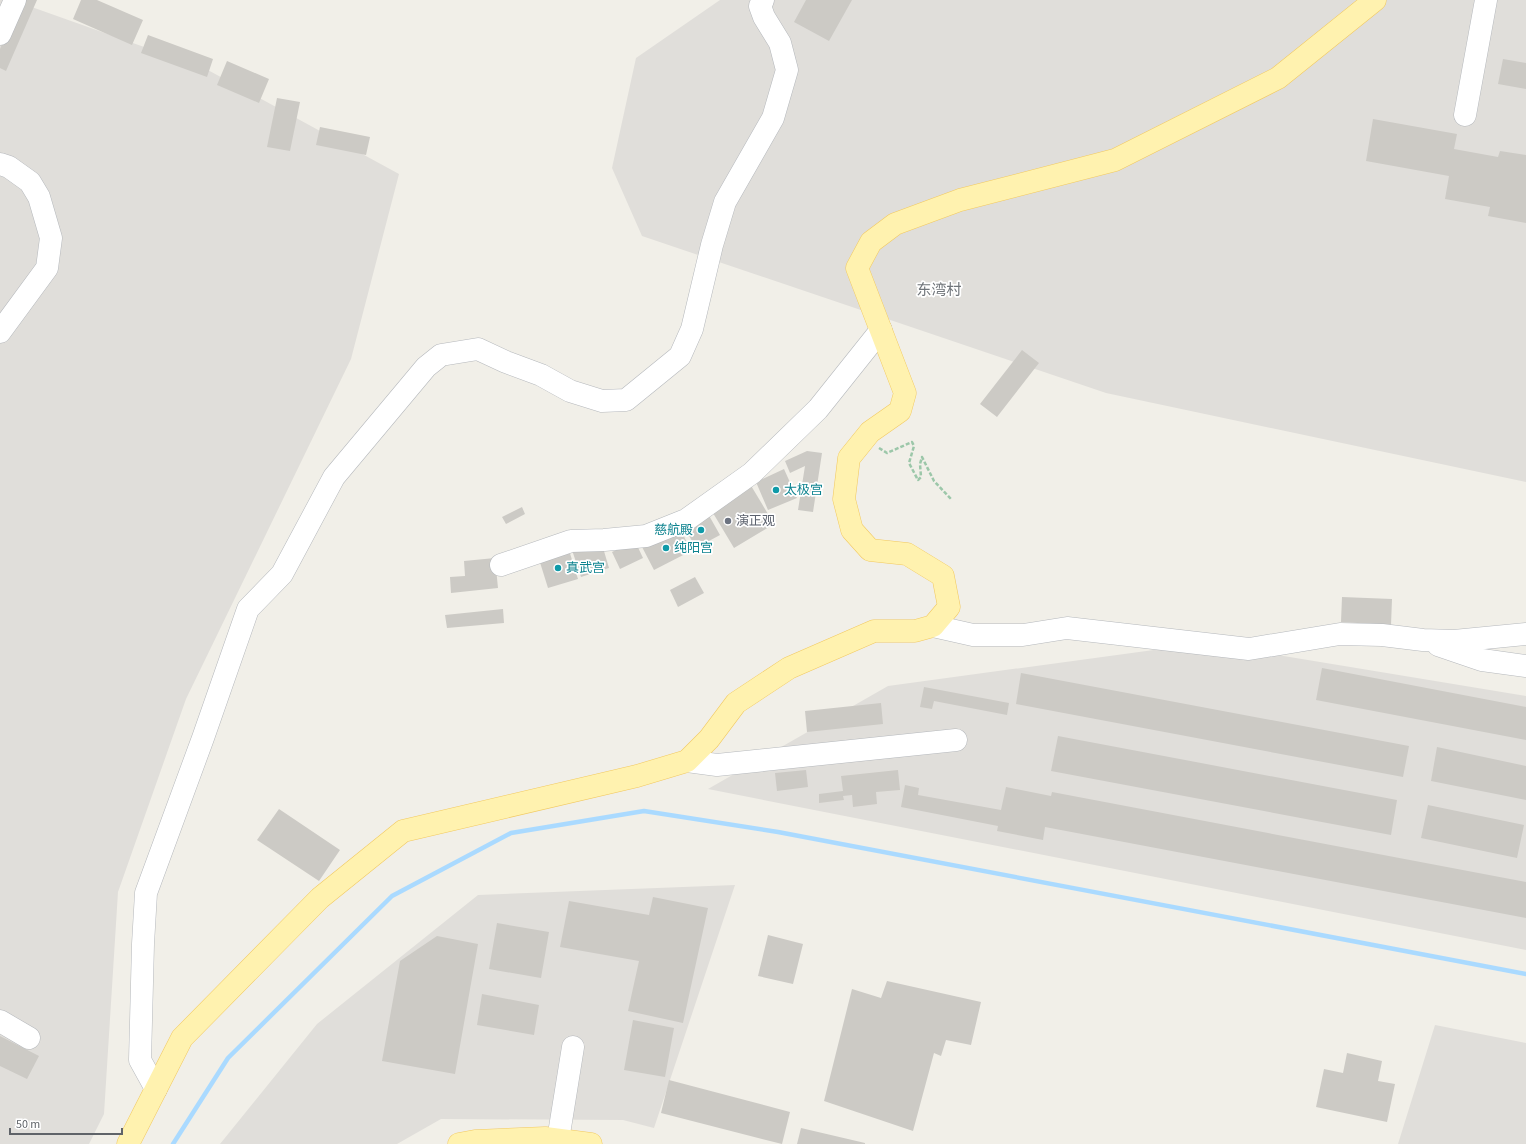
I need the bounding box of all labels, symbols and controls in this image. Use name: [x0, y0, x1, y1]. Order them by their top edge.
district label: 东湾村: [916, 280, 962, 301]
place label: 太极宫: [784, 481, 823, 499]
marker: 太极宫: [771, 485, 781, 495]
place label: 演正观: [736, 512, 775, 530]
marker: 演正观: [723, 516, 733, 526]
place label: 慈航殿: [654, 521, 693, 539]
marker: 慈航殿: [696, 525, 706, 535]
place label: 纯阳宫: [674, 539, 713, 557]
marker: 纯阳宫: [661, 543, 671, 553]
place label: 真武宫: [566, 559, 605, 577]
marker: 真武宫: [553, 563, 563, 573]
scale bar: [10, 1110, 122, 1136]
text: 50 m: [16, 1116, 40, 1133]

